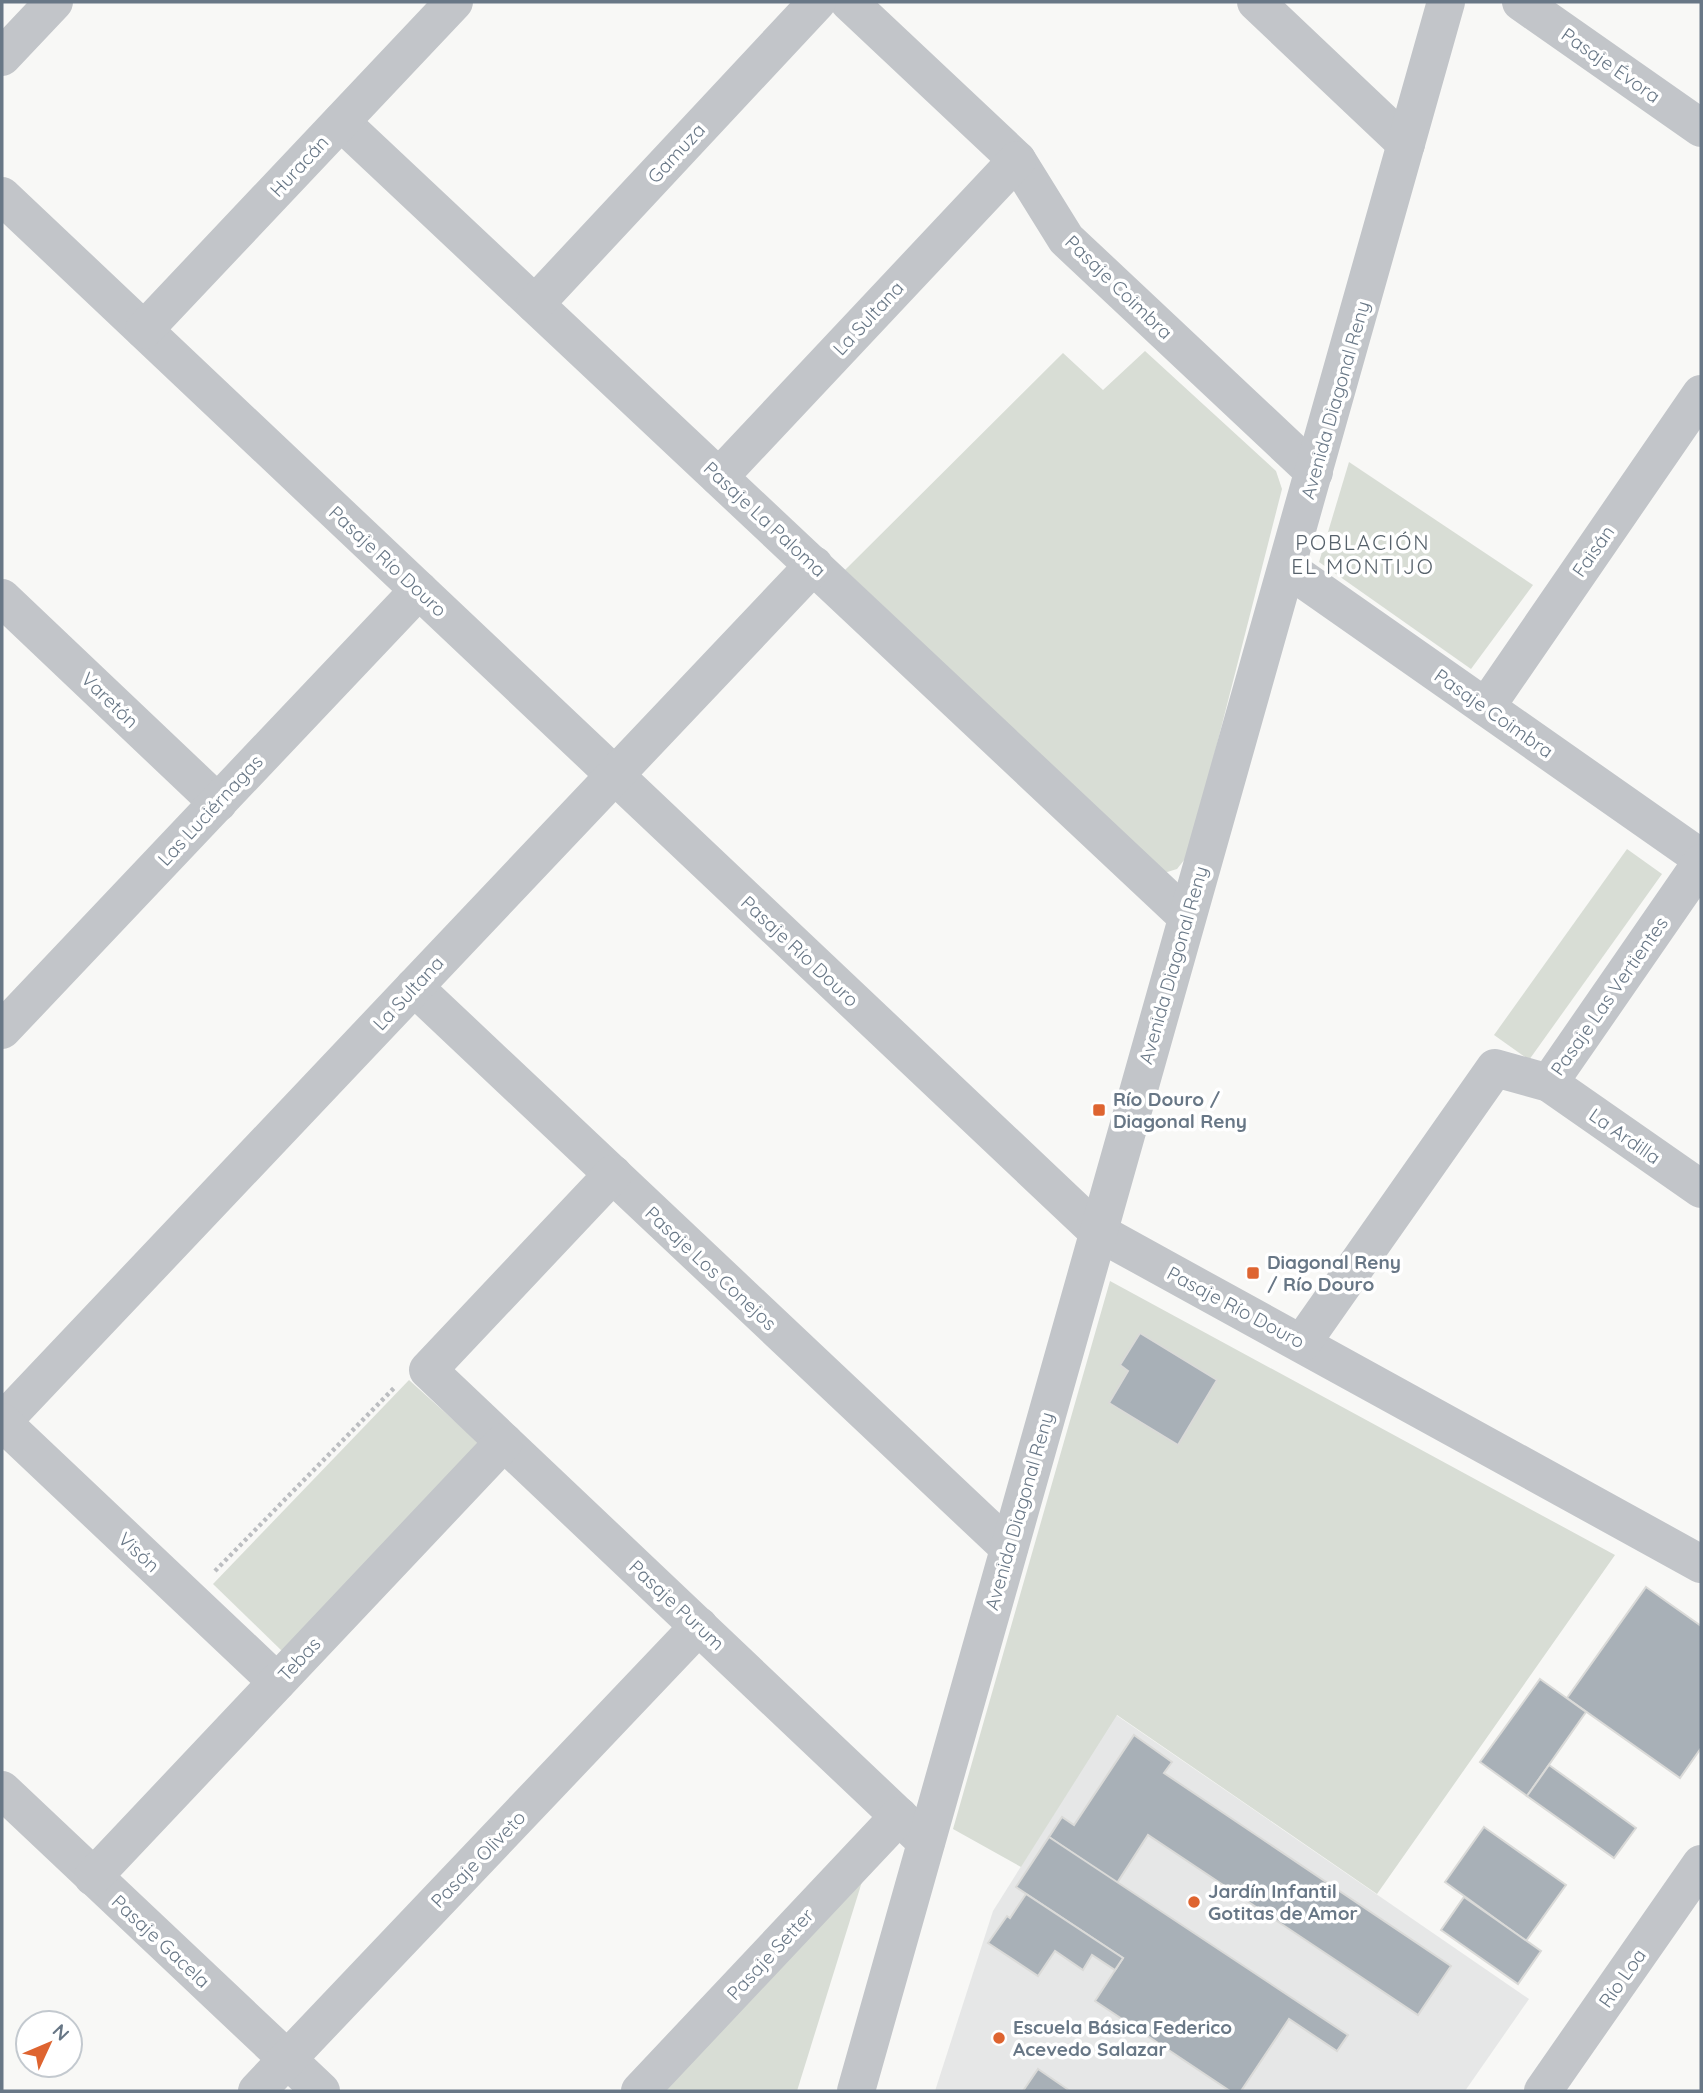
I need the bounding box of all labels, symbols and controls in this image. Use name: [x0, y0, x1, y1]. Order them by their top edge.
street label: Pasaje Évora: [1557, 22, 1665, 108]
street label: Gamuza: [642, 118, 710, 188]
street label: Huracán: [264, 130, 334, 202]
street label: Pasaje Coimbra: [1060, 230, 1178, 344]
street label: La Sultana: [827, 276, 909, 360]
street label: Avenida Diagonal Reny: [1295, 298, 1375, 502]
street label: Pasaje La Paloma: [699, 456, 831, 582]
street label: Pasaje Río Douro: [324, 500, 452, 622]
street label: Faisán: [1567, 521, 1619, 581]
district label: POBLACIÓN EL MONTIJO: [1291, 529, 1435, 579]
street label: Pasaje Coimbra: [1430, 663, 1558, 763]
street label: Varetón: [76, 667, 144, 733]
street label: Las Luciérnagas: [152, 749, 268, 871]
street label: Avenida Diagonal Reny: [1133, 863, 1213, 1067]
street label: Pasaje Río Douro: [736, 890, 864, 1012]
street label: Pasaje Las Vertientes: [1545, 912, 1673, 1080]
street label: La Sultana: [367, 951, 449, 1035]
place label: Río Douro / Diagonal Reny: [1113, 1087, 1247, 1133]
marker: Río Douro / Diagonal Reny: [1091, 1102, 1107, 1118]
street label: La Ardilla: [1585, 1103, 1665, 1169]
street label: Pasaje Los Conejos: [640, 1201, 782, 1335]
place label: Diagonal Reny / Río Douro: [1267, 1250, 1401, 1296]
street label: Pasaje Río Douro: [1163, 1261, 1309, 1353]
marker: Diagonal Reny / Río Douro: [1245, 1265, 1261, 1281]
street label: Avenida Diagonal Reny: [979, 1409, 1059, 1613]
street label: Visón: [113, 1527, 165, 1577]
street label: Pasaje Purum: [624, 1555, 730, 1655]
street label: Tebas: [273, 1632, 326, 1686]
street label: Pasaje Oliveto: [426, 1805, 530, 1913]
place label: Jardín Infantil Gotitas de Amor: [1208, 1879, 1358, 1925]
street label: Pasaje Gacela: [107, 1889, 215, 1993]
marker: Jardín Infantil Gotitas de Amor: [1186, 1894, 1202, 1910]
street label: Pasaje Setter: [721, 1903, 819, 2005]
street label: Río Loa: [1593, 1944, 1651, 2012]
north arrow: [14, 2009, 84, 2079]
place label: Escuela Básica Federico Acevedo Salazar: [1013, 2015, 1232, 2061]
text: N: [48, 2019, 75, 2046]
marker: Escuela Básica Federico Acevedo Salazar: [991, 2030, 1007, 2046]

